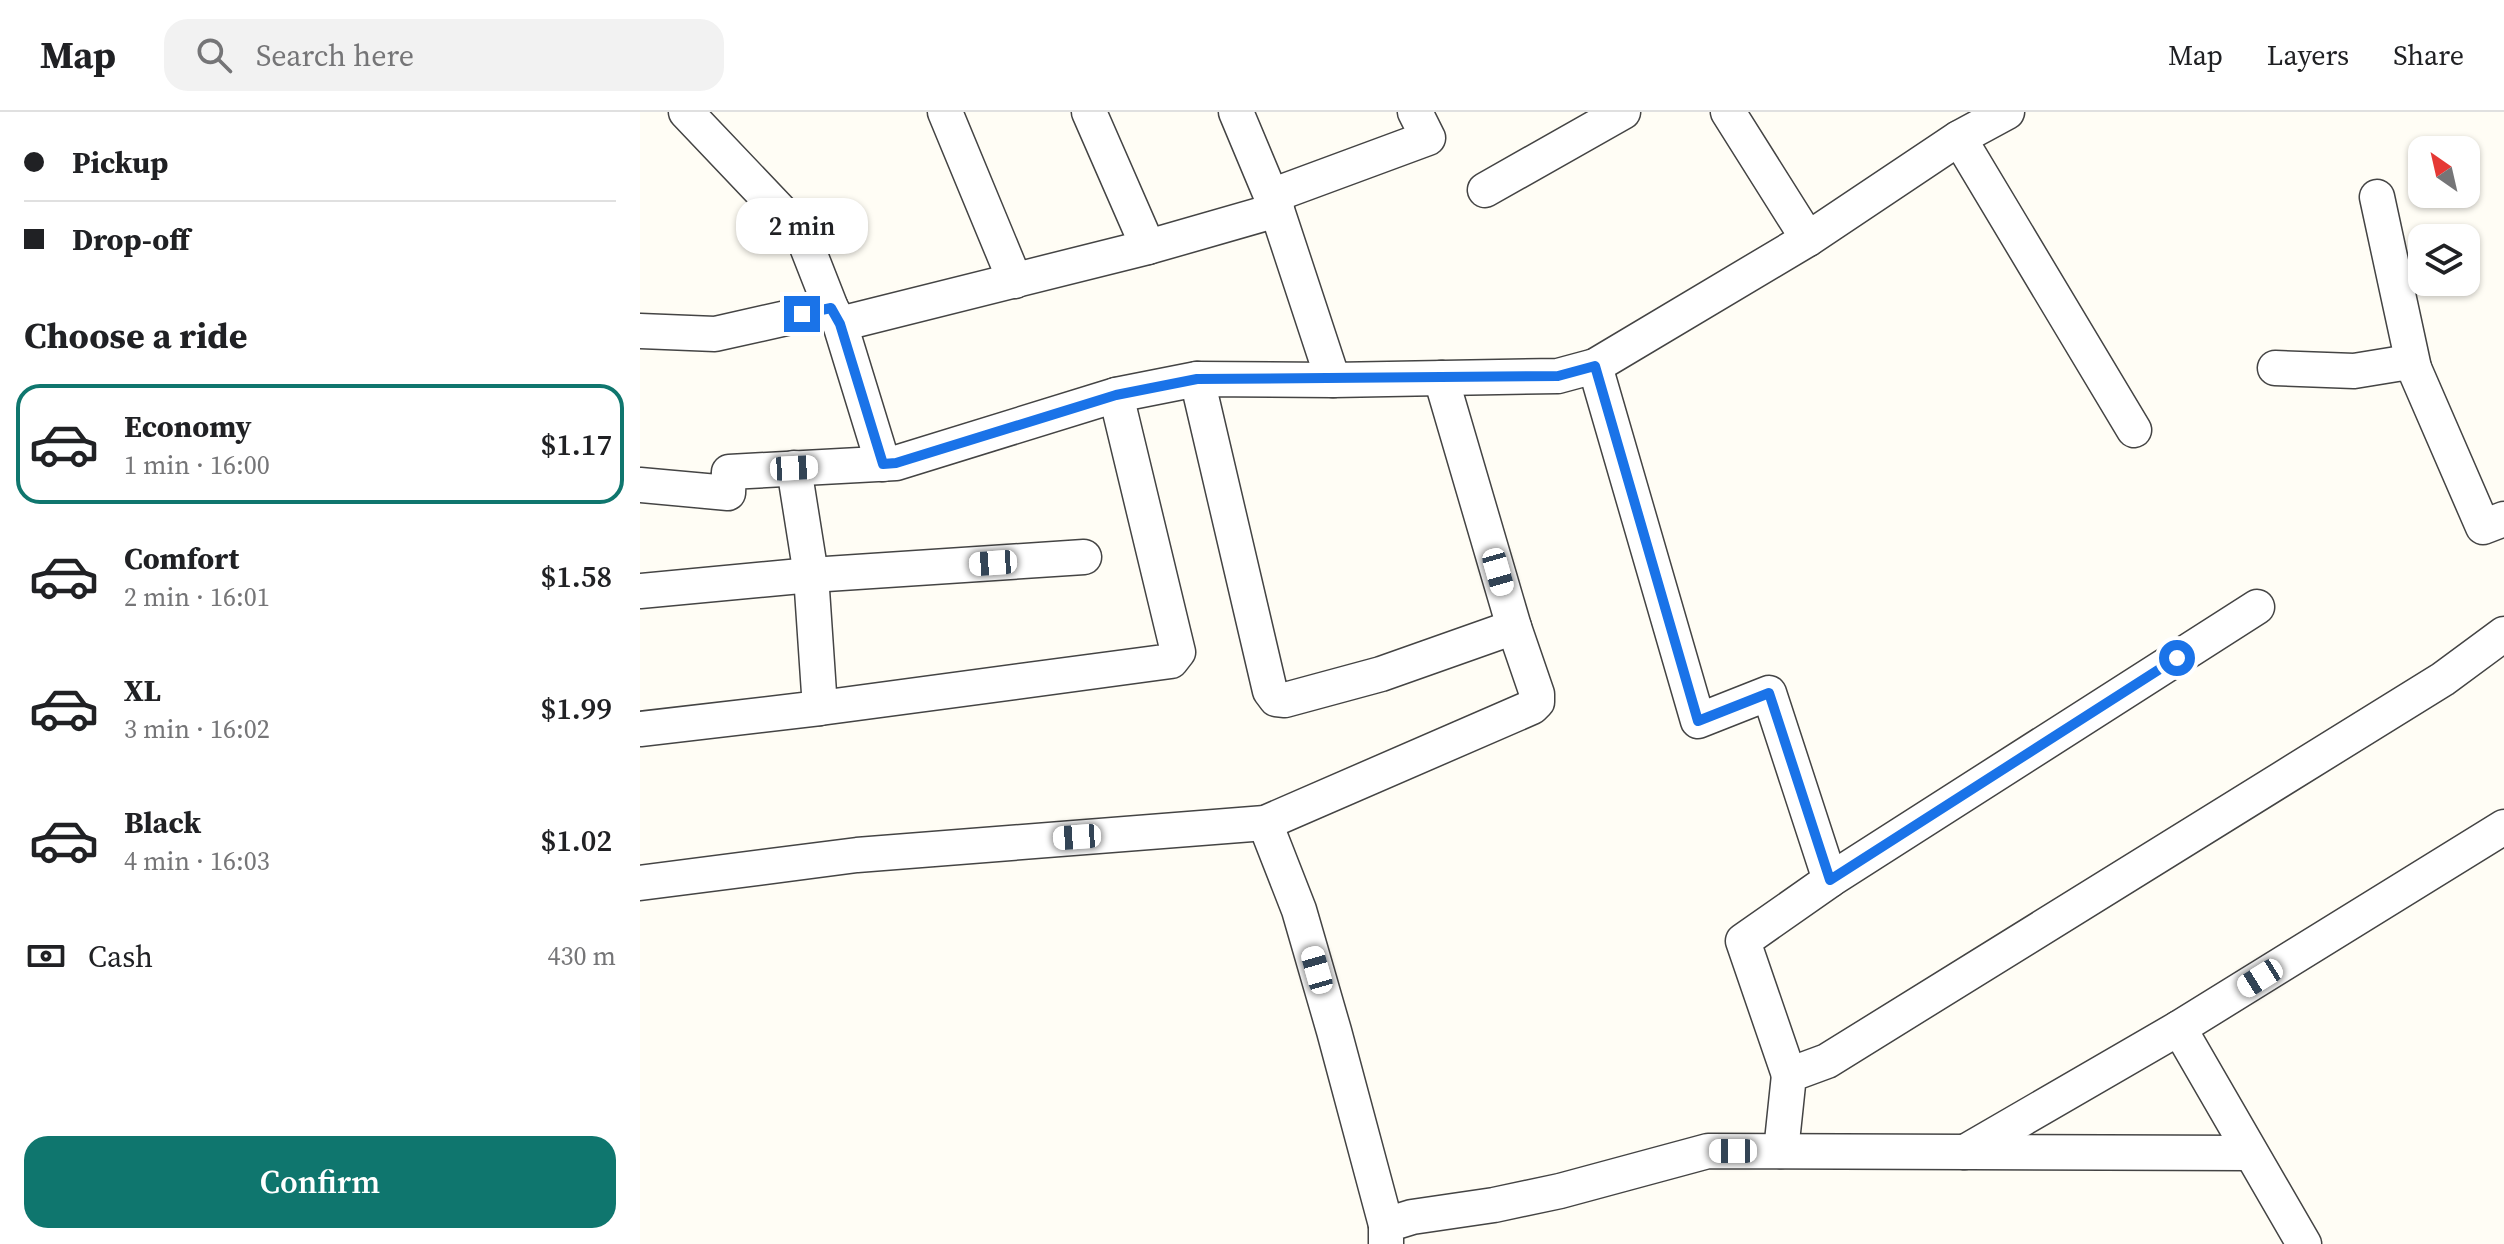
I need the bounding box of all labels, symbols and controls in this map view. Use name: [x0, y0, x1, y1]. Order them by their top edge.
search box: [164, 19, 724, 91]
text: Map: [40, 29, 116, 81]
icon: search: [192, 33, 236, 77]
text: Search here: [256, 35, 414, 76]
text: Map: [2168, 36, 2223, 74]
text: Layers: [2267, 36, 2349, 74]
text: Share: [2393, 36, 2464, 74]
north arrow: [2408, 136, 2480, 208]
map controls: [2408, 136, 2480, 296]
text: Pickup: [72, 142, 168, 183]
callout: 2 min: [736, 198, 868, 254]
text: 2 min: [769, 208, 835, 244]
text: Drop-off: [72, 219, 190, 260]
button: layers: [2408, 224, 2480, 296]
route end: [784, 296, 820, 332]
text: Choose a ride: [24, 311, 247, 360]
text: Economy: [124, 406, 252, 447]
icon: car: [28, 408, 100, 480]
text: $1.17: [541, 424, 612, 465]
text: 1 min · 16:00: [124, 447, 270, 483]
car: [769, 455, 819, 481]
text: Comfort: [124, 538, 239, 579]
icon: car: [28, 540, 100, 612]
car: [1480, 546, 1516, 598]
car: [968, 549, 1018, 577]
text: $1.58: [541, 556, 612, 597]
text: 2 min · 16:01: [124, 579, 270, 615]
route start: [2159, 640, 2195, 676]
text: XL: [124, 670, 161, 711]
icon: car: [28, 672, 100, 744]
text: $1.99: [541, 688, 612, 729]
text: 3 min · 16:02: [124, 711, 270, 747]
text: Black: [124, 802, 201, 843]
icon: car: [28, 804, 100, 876]
text: $1.02: [541, 820, 612, 861]
car: [1052, 823, 1102, 851]
text: 4 min · 16:03: [124, 843, 270, 879]
icon: cash: [24, 934, 68, 978]
text: Cash: [88, 936, 153, 977]
text: 430 m: [548, 938, 616, 974]
car: [1299, 944, 1335, 996]
car: [2233, 955, 2287, 1001]
button: Confirm: [24, 1136, 616, 1228]
car: [1709, 1139, 1757, 1163]

